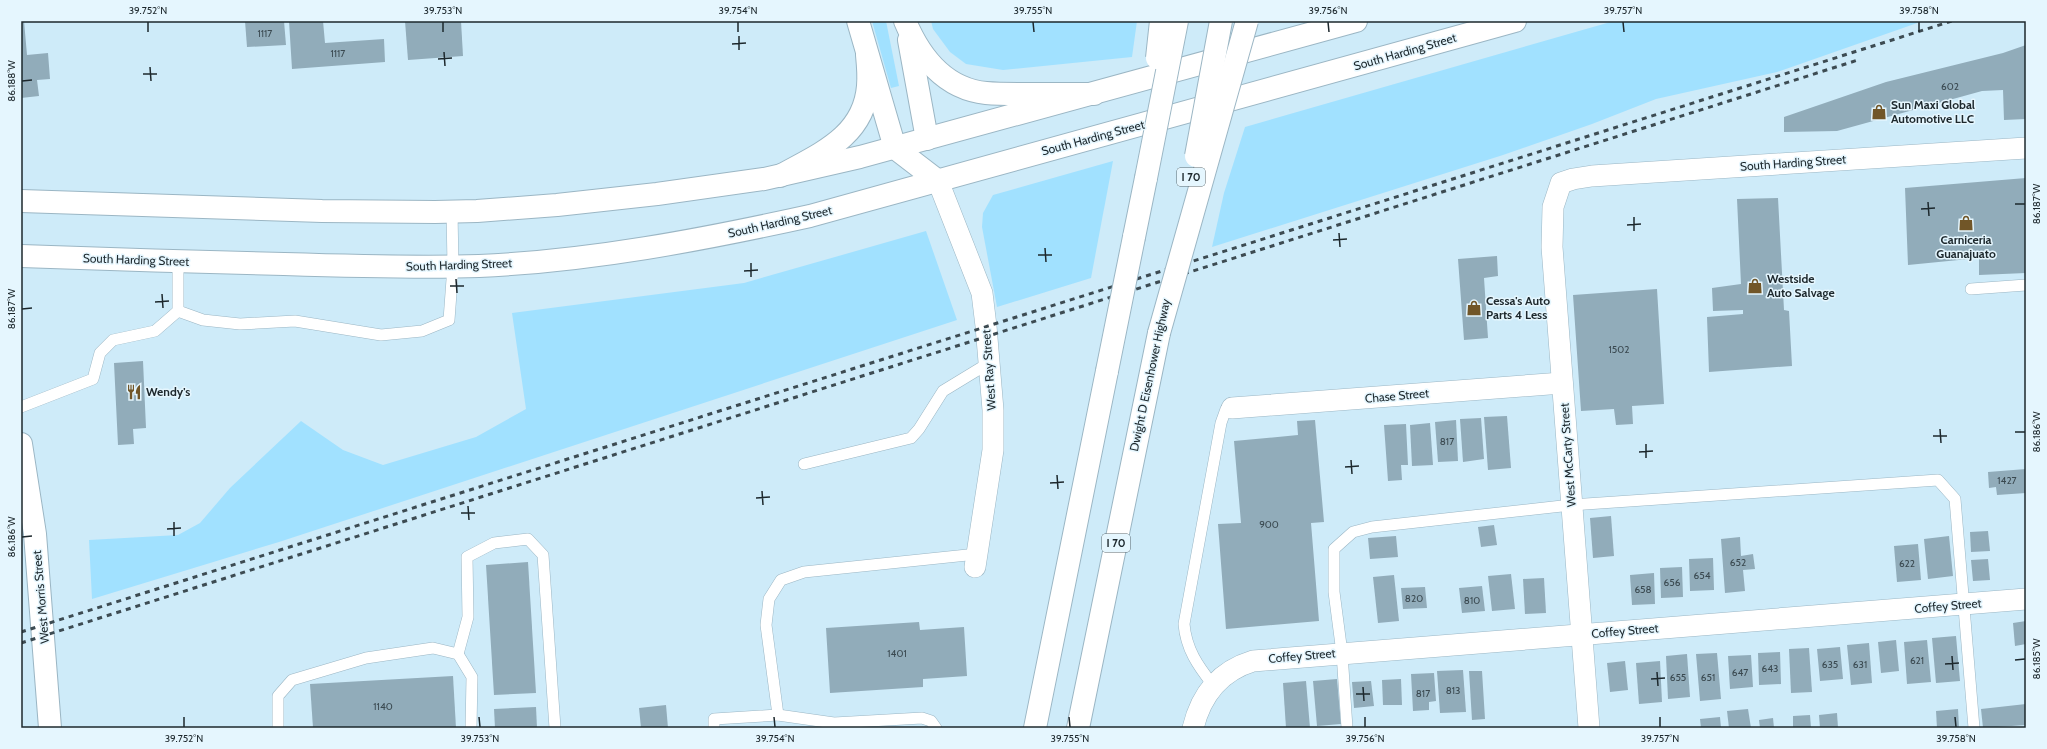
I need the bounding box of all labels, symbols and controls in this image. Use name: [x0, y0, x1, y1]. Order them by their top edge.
text: 39.752°N: [129, 4, 167, 17]
text: 39.753°N: [424, 4, 462, 17]
text: 39.754°N: [718, 4, 758, 17]
text: 39.755°N: [1014, 4, 1052, 17]
text: 39.756°N: [1309, 4, 1347, 17]
text: 39.757°N: [1604, 4, 1642, 17]
text: 39.758°N: [1899, 4, 1939, 17]
house number: 1117: [258, 27, 272, 40]
street label: South Harding Street: [1352, 30, 1458, 73]
house number: 1117: [331, 47, 345, 60]
text: 86.188°W: [5, 60, 18, 102]
house number: 602: [1941, 80, 1959, 93]
place label: Sun Maxi Global Automotive LLC: [1891, 97, 1975, 126]
shop icon: Sun Maxi Global Automotive LLC: [1870, 103, 1888, 121]
street label: South Harding Street: [1040, 117, 1146, 159]
street label: South Harding Street: [1739, 151, 1847, 174]
road number: I 70: [1177, 168, 1205, 186]
text: 86.187°W: [2030, 183, 2043, 224]
street label: South Harding Street: [726, 202, 833, 241]
shop icon: Carniceria Guanajuato: [1957, 214, 1975, 232]
place label: Carniceria Guanajuato: [1936, 232, 1996, 261]
street label: South Harding Street: [83, 250, 189, 269]
street label: South Harding Street: [406, 255, 512, 274]
place label: Westside Auto Salvage: [1767, 271, 1835, 300]
shop icon: Westside Auto Salvage: [1746, 277, 1764, 295]
text: 86.187°W: [5, 288, 18, 329]
place label: Cessa's Auto Parts 4 Less: [1486, 293, 1550, 322]
street label: Dwight D Eisenhower Highway: [1126, 297, 1173, 453]
shop icon: Cessa's Auto Parts 4 Less: [1465, 299, 1483, 317]
street label: West Ray Street: [978, 329, 999, 411]
house number: 1502: [1609, 343, 1629, 356]
restaurant icon: Wendy's: [125, 383, 143, 401]
place label: Wendy's: [146, 384, 190, 399]
street label: Chase Street: [1364, 385, 1430, 406]
street label: West McCarty Street: [1556, 403, 1579, 508]
text: 86.186°W: [2030, 411, 2043, 452]
house number: 817: [1440, 435, 1454, 448]
house number: 1427: [1997, 474, 2017, 487]
text: 86.186°W: [5, 516, 18, 557]
house number: 900: [1259, 518, 1279, 531]
road number: I 70: [1102, 534, 1130, 552]
street label: West Morris Street: [29, 550, 52, 644]
house number: 652: [1730, 556, 1746, 569]
house number: 622: [1899, 557, 1915, 570]
house number: 654: [1694, 569, 1711, 582]
house number: 656: [1664, 576, 1681, 589]
house number: 658: [1634, 583, 1652, 596]
house number: 820: [1405, 592, 1423, 605]
house number: 810: [1464, 594, 1480, 607]
street label: Coffey Street: [1914, 595, 1982, 616]
street label: Coffey Street: [1591, 620, 1659, 641]
text: 86.185°W: [2030, 638, 2043, 679]
street label: Coffey Street: [1268, 645, 1336, 666]
house number: 1401: [887, 647, 907, 660]
house number: 621: [1910, 654, 1924, 667]
house number: 635: [1822, 658, 1838, 671]
house number: 631: [1853, 658, 1867, 671]
house number: 643: [1762, 662, 1778, 675]
house number: 647: [1732, 666, 1748, 679]
house number: 655: [1670, 671, 1686, 684]
house number: 651: [1701, 671, 1715, 684]
house number: 813: [1446, 684, 1460, 697]
house number: 817: [1416, 687, 1430, 700]
house number: 1140: [373, 700, 393, 713]
text: 39.752°N: [165, 732, 203, 745]
text: 39.753°N: [461, 732, 499, 745]
text: 39.754°N: [755, 732, 795, 745]
text: 39.755°N: [1051, 732, 1089, 745]
text: 39.756°N: [1346, 732, 1384, 745]
text: 39.757°N: [1641, 732, 1679, 745]
text: 39.758°N: [1936, 732, 1976, 745]

